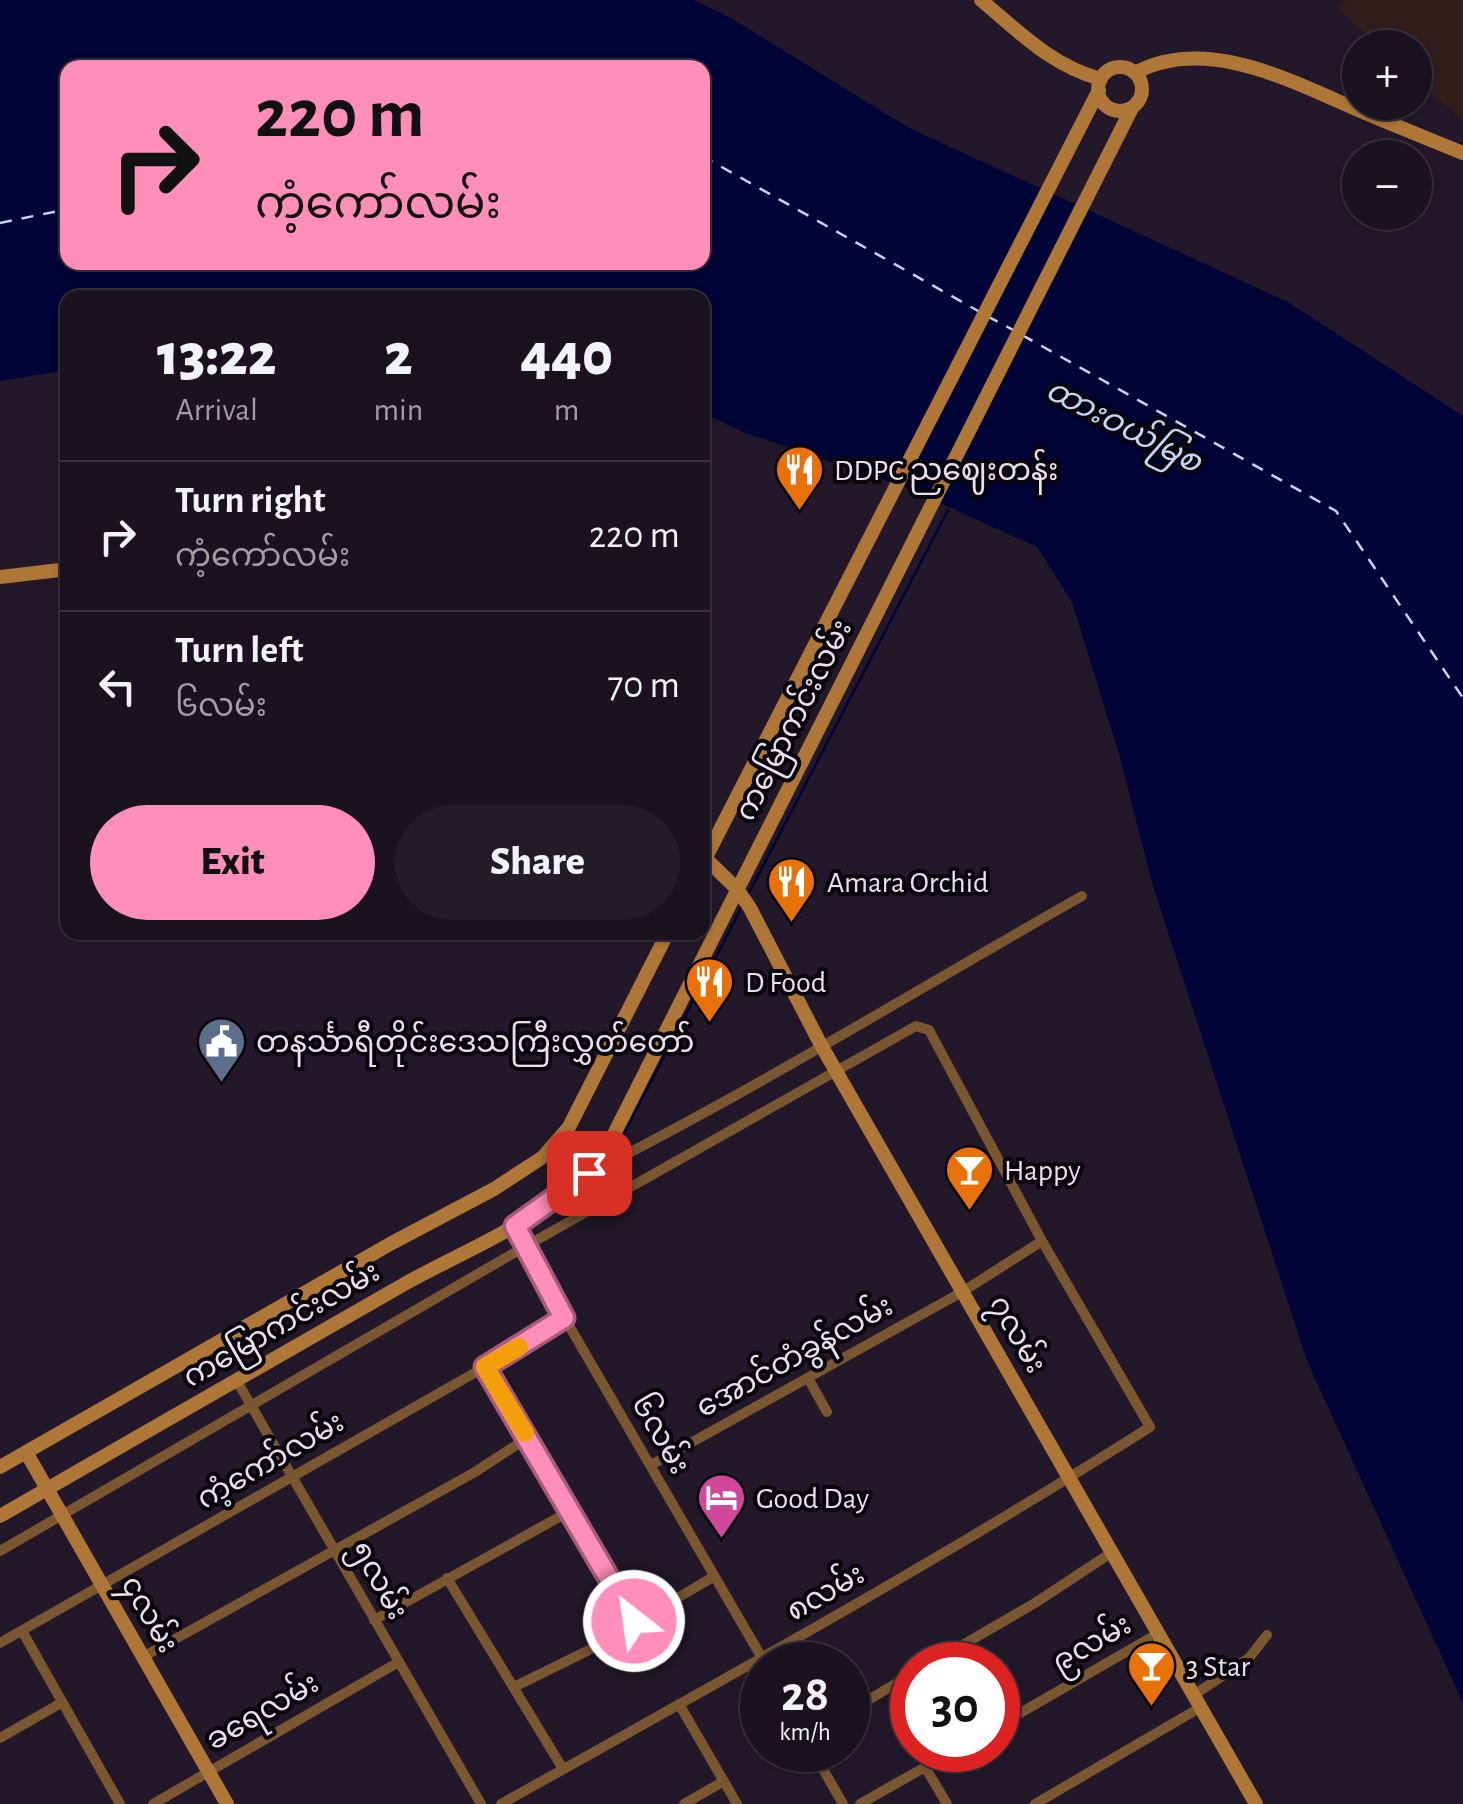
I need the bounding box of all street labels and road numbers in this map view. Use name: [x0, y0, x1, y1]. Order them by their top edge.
street label: ကမြောကင်းလမ်း: [723, 612, 865, 830]
street label: ကမြောကင်းလမ်း: [174, 1250, 389, 1401]
street label: အောင်တံခွန်လမ်း: [687, 1284, 902, 1431]
street label: ၇လမ်း: [975, 1287, 1058, 1383]
street label: ၆လမ်း: [626, 1386, 702, 1479]
street label: ကံ့ကော်လမ်း: [188, 1400, 351, 1518]
street label: ၅လမ်း: [338, 1532, 420, 1629]
street label: ၈လမ်း: [778, 1552, 869, 1627]
street label: ၄လမ်း: [108, 1567, 190, 1662]
street label: ၉လမ်း: [1043, 1602, 1141, 1686]
street label: ခရေလမ်း: [197, 1661, 328, 1764]

